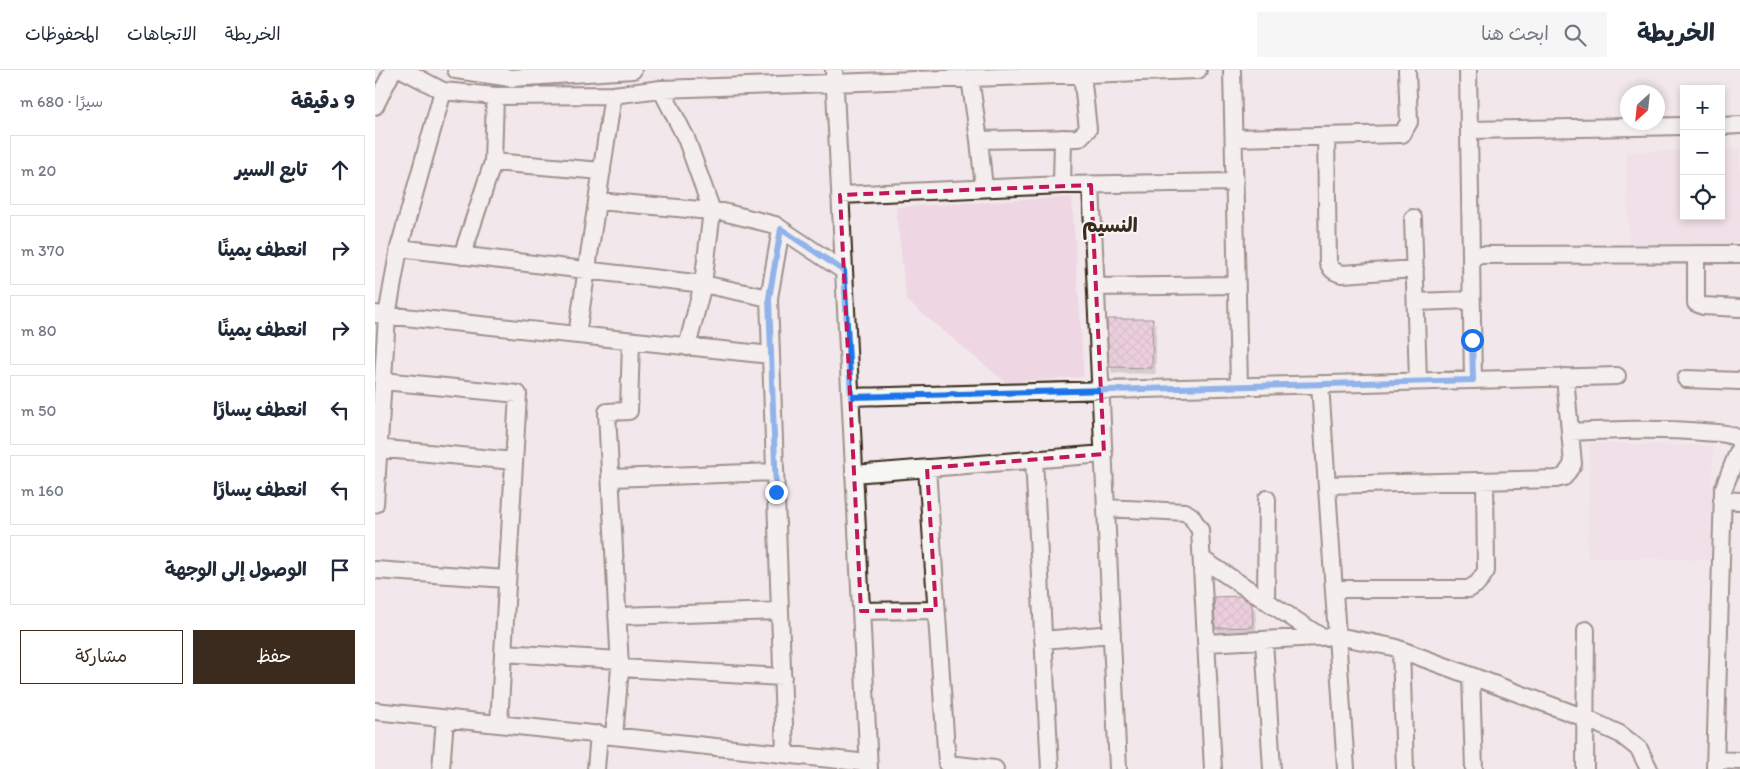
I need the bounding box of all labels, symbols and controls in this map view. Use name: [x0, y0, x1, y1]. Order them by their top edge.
search box: [1257, 12, 1607, 57]
text: الخريطة: [1637, 18, 1715, 47]
icon: search: [1561, 21, 1589, 49]
text: ابحث هنا: [1481, 22, 1549, 45]
text: المحفوظات: [25, 23, 99, 45]
text: الاتجاهات: [127, 23, 197, 45]
text: الخريطة: [225, 23, 281, 45]
north arrow: [1620, 85, 1665, 130]
map controls: [1680, 85, 1725, 220]
button: +: [1680, 85, 1725, 130]
text: 9 دقيقة: [291, 88, 355, 113]
text: سيرًا · 680 m: [20, 92, 103, 111]
button: −: [1680, 130, 1725, 175]
icon: ahead: [326, 156, 354, 184]
text: تابع السير: [235, 158, 307, 181]
text: 20 m: [21, 161, 56, 180]
button: locate: [1680, 175, 1725, 220]
district label: النسيم: [1082, 213, 1138, 240]
icon: right: [326, 236, 354, 264]
text: انعطف يمينًا: [218, 238, 307, 261]
text: 370 m: [21, 241, 65, 260]
icon: right: [326, 316, 354, 344]
text: انعطف يمينًا: [218, 318, 307, 341]
text: 80 m: [21, 321, 57, 340]
route start: [1461, 329, 1484, 352]
icon: left: [326, 396, 354, 424]
text: انعطف يسارًا: [213, 398, 307, 421]
text: 50 m: [21, 401, 56, 420]
icon: left: [326, 476, 354, 504]
text: انعطف يسارًا: [213, 478, 307, 501]
text: 160 m: [21, 481, 64, 500]
route end: [765, 481, 788, 504]
icon: arrive: [326, 556, 354, 584]
text: الوصول إلى الوجهة: [165, 558, 307, 581]
button: مشاركة: [20, 630, 183, 684]
button: حفظ: [193, 630, 355, 684]

